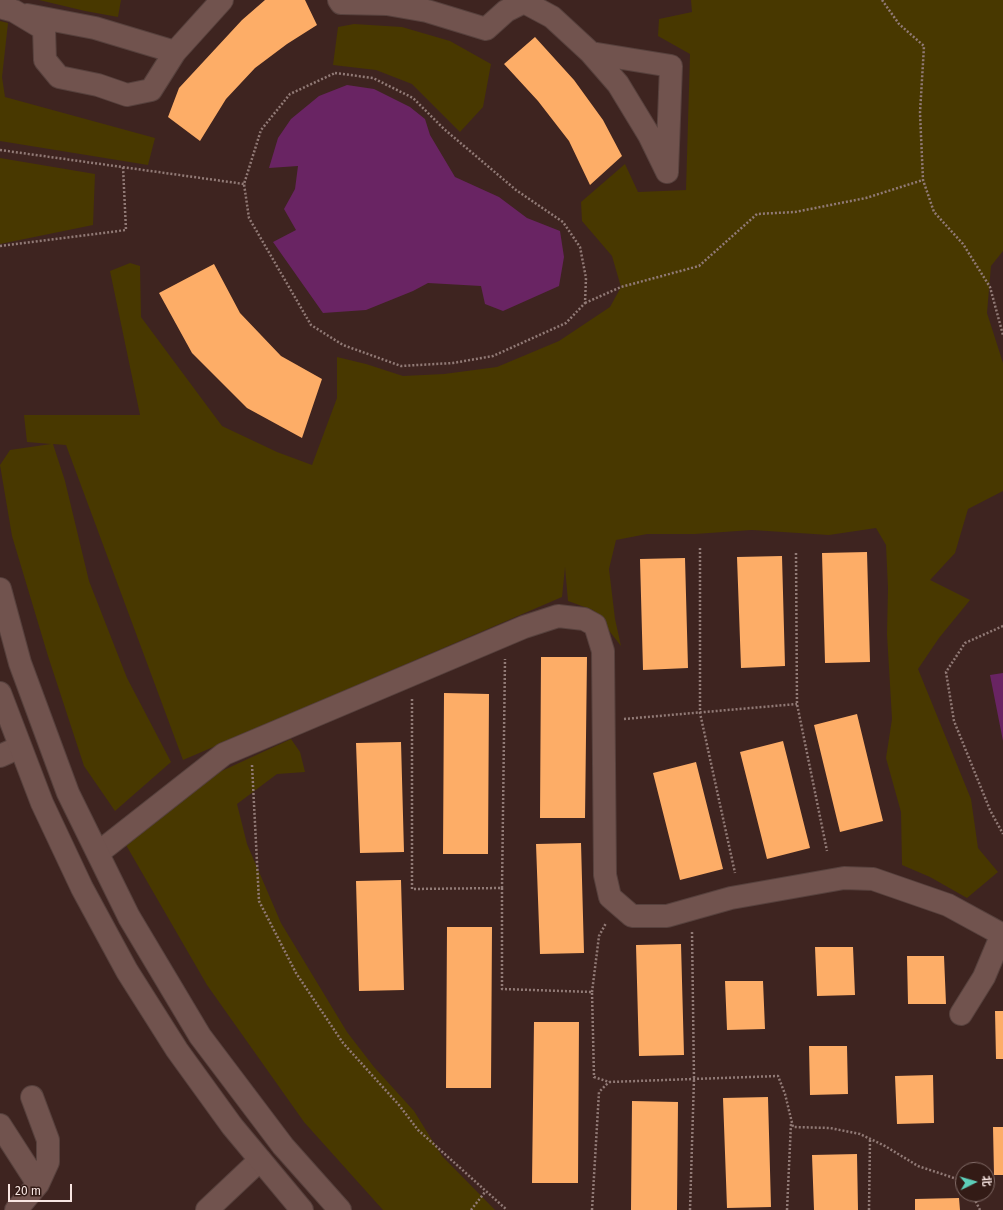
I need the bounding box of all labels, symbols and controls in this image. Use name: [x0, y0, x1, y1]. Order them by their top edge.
north arrow: [955, 1162, 995, 1202]
text: 北: [980, 1175, 993, 1187]
scale bar: [10, 1176, 74, 1202]
text: 20 m: [15, 1184, 41, 1198]

